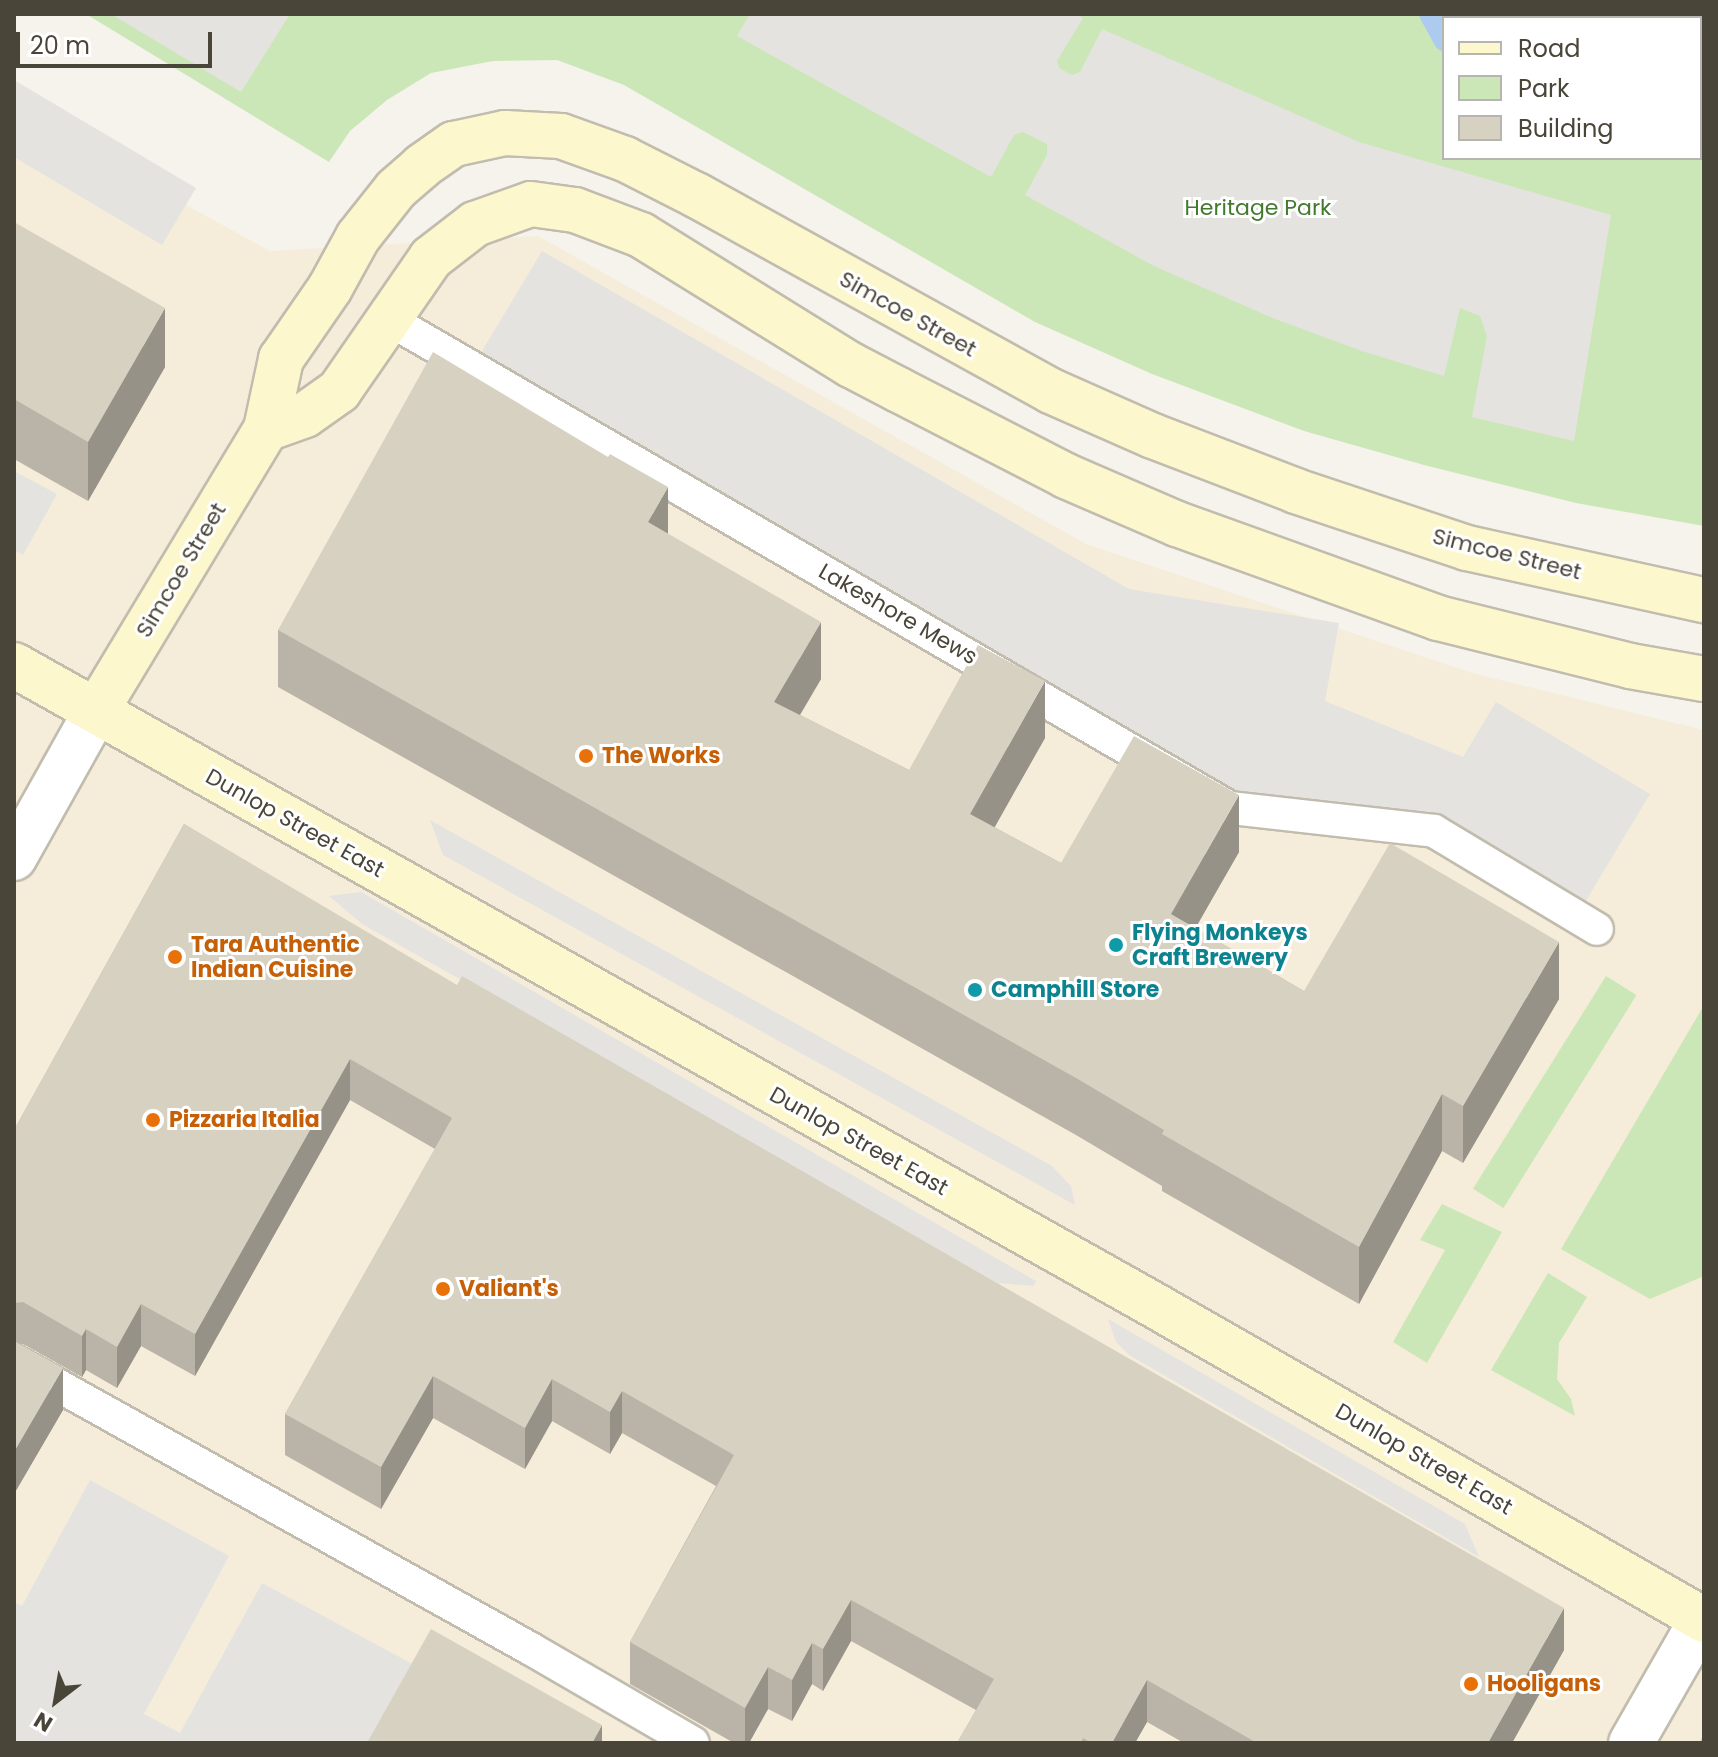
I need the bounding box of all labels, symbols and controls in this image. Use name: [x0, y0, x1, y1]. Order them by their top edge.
scale bar: [20, 16, 216, 66]
legend: [1442, 16, 1702, 160]
text: 20 m: [30, 29, 90, 62]
text: Road: [1518, 32, 1580, 65]
text: Park: [1518, 72, 1569, 105]
text: Building: [1518, 112, 1614, 145]
park label: Heritage Park: [1185, 195, 1331, 221]
street label: Simcoe Street: [835, 266, 981, 362]
street label: Simcoe Street: [130, 498, 232, 642]
street label: Simcoe Street: [1430, 523, 1584, 585]
street label: Lakeshore Mews: [814, 558, 982, 670]
place label: The Works: [602, 743, 720, 769]
marker: The Works: [577, 747, 595, 765]
street label: Dunlop Street East: [201, 763, 389, 883]
place label: Flying Monkeys Craft Brewery: [1132, 919, 1308, 970]
place label: Tara Authentic Indian Cuisine: [191, 931, 360, 982]
marker: Flying Monkeys Craft Brewery: [1107, 936, 1125, 954]
marker: Tara Authentic Indian Cuisine: [166, 948, 184, 966]
place label: Camphill Store: [991, 977, 1159, 1003]
marker: Camphill Store: [966, 981, 984, 999]
street label: Dunlop Street East: [765, 1081, 953, 1201]
place label: Pizzaria Italia: [169, 1107, 320, 1133]
marker: Pizzaria Italia: [144, 1111, 162, 1129]
place label: Valiant's: [459, 1276, 559, 1302]
marker: Valiant's: [434, 1280, 452, 1298]
street label: Dunlop Street East: [1331, 1398, 1517, 1520]
north arrow: [16, 1661, 96, 1741]
place label: Hooligans: [1487, 1671, 1601, 1697]
marker: Hooligans: [1462, 1675, 1480, 1693]
text: N: [28, 1704, 58, 1740]

